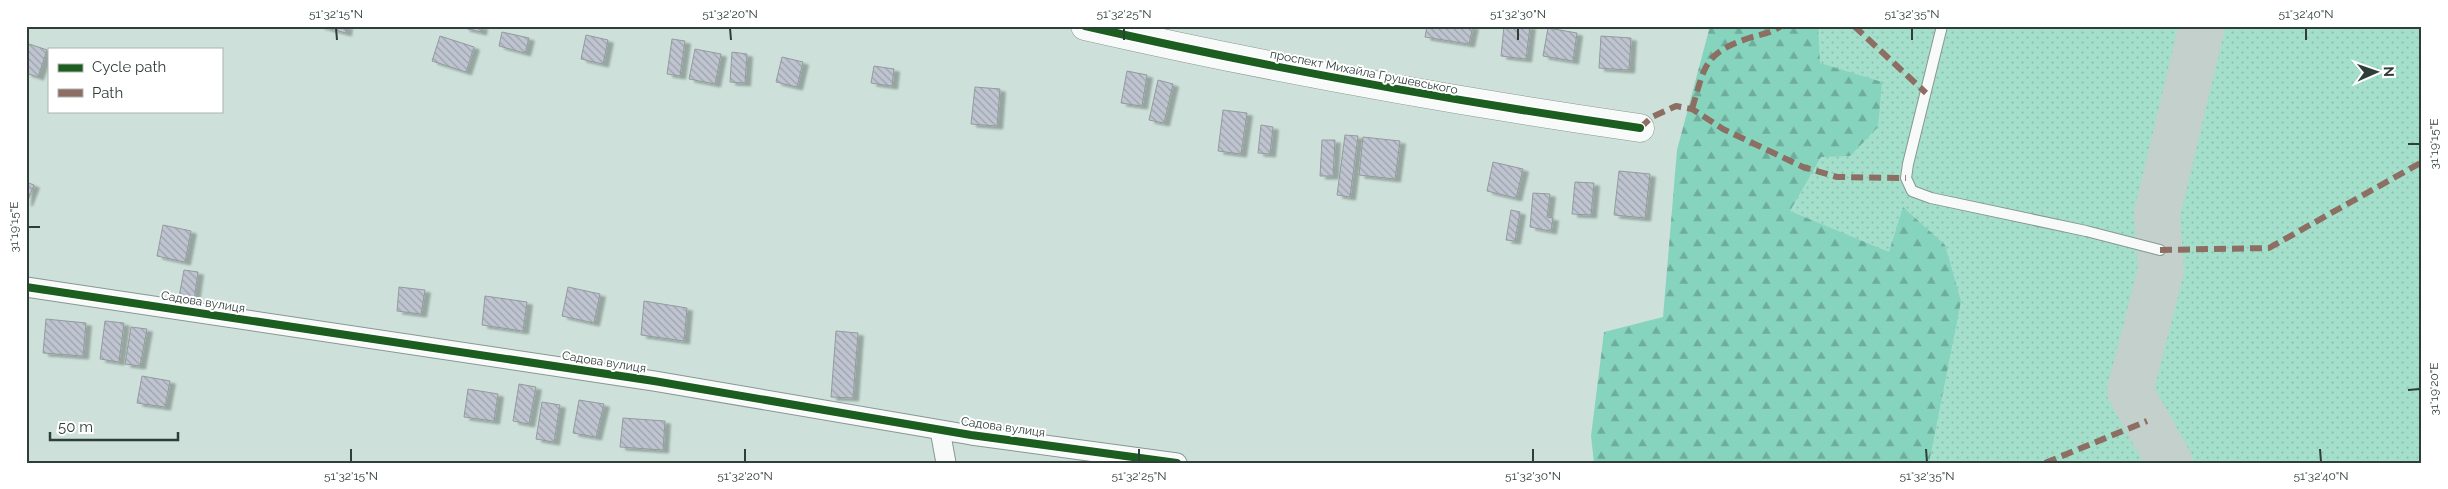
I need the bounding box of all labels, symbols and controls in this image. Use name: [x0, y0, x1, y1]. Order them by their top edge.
text: 51°32'15"N: [309, 7, 363, 21]
text: 51°32'20"N: [702, 7, 758, 21]
text: 51°32'25"N: [1097, 7, 1151, 21]
text: 51°32'30"N: [1490, 7, 1546, 21]
text: 51°32'35"N: [1884, 7, 1940, 21]
text: 51°32'40"N: [2278, 7, 2334, 21]
street label: проспект Михайла Грушевського: [1269, 47, 1459, 97]
legend: [48, 48, 222, 112]
north arrow: [2350, 48, 2400, 98]
text: Cycle path: [92, 58, 166, 76]
text: N: [2381, 66, 2397, 77]
text: Path: [92, 84, 123, 102]
text: 31°19'15"E: [2427, 118, 2441, 170]
text: 31°19'15"E: [7, 201, 21, 253]
street label: Садова вулиця: [160, 288, 246, 316]
street label: Садова вулиця: [561, 348, 647, 376]
text: 31°19'20"E: [2427, 362, 2441, 416]
scale bar: [50, 409, 178, 441]
street label: Садова вулиця: [960, 414, 1046, 440]
text: 50 m: [58, 418, 93, 436]
text: 51°32'15"N: [324, 469, 378, 483]
text: 51°32'20"N: [717, 469, 773, 483]
text: 51°32'25"N: [1112, 469, 1166, 483]
text: 51°32'30"N: [1505, 469, 1561, 483]
text: 51°32'35"N: [1899, 469, 1955, 483]
text: 51°32'40"N: [2293, 469, 2349, 483]

